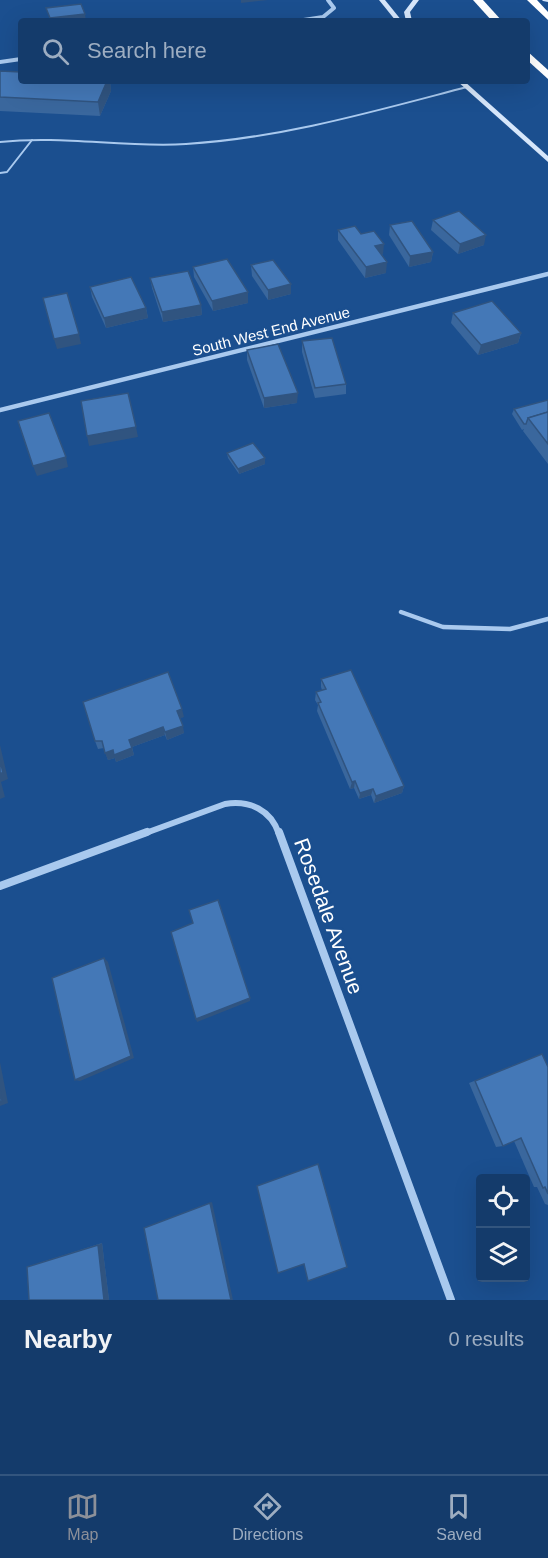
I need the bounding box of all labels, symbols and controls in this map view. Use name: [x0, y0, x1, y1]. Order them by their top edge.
search box: [18, 18, 530, 84]
icon: search: [39, 35, 72, 68]
text: Search here: [87, 38, 207, 63]
street label: South West End Avenue: [190, 303, 352, 359]
street label: Rosedale Avenue: [290, 835, 368, 997]
map controls: [476, 1174, 530, 1282]
button: locate: [476, 1174, 530, 1228]
button: layers: [476, 1228, 530, 1282]
text: Nearby: [24, 1324, 112, 1354]
text: 0 results: [448, 1328, 524, 1350]
tab: Map: [66, 1490, 99, 1544]
tab: Directions: [232, 1490, 303, 1544]
tab: Saved: [436, 1490, 482, 1544]

